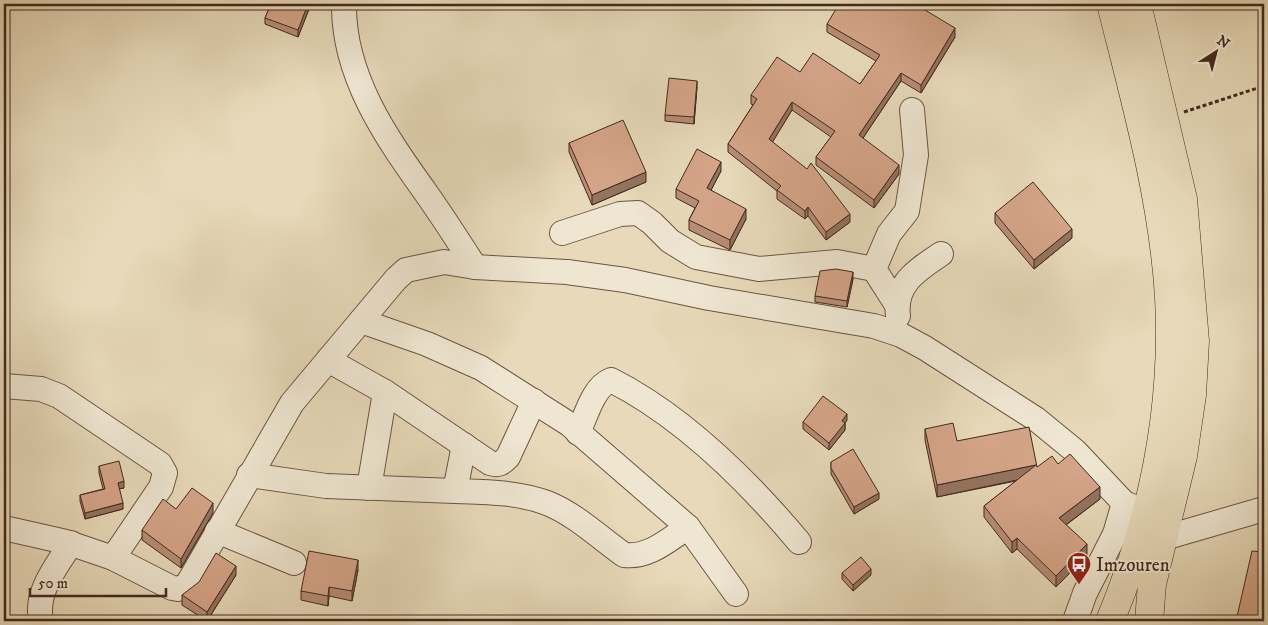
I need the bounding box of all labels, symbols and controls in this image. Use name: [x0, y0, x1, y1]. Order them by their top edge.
north arrow: [1190, 28, 1240, 78]
text: N: [1213, 32, 1233, 53]
bus stop icon: Imzouren: [1066, 551, 1092, 585]
place label: Imzouren: [1096, 554, 1170, 577]
scale bar: [30, 565, 166, 597]
text: 50 m: [38, 574, 68, 593]

